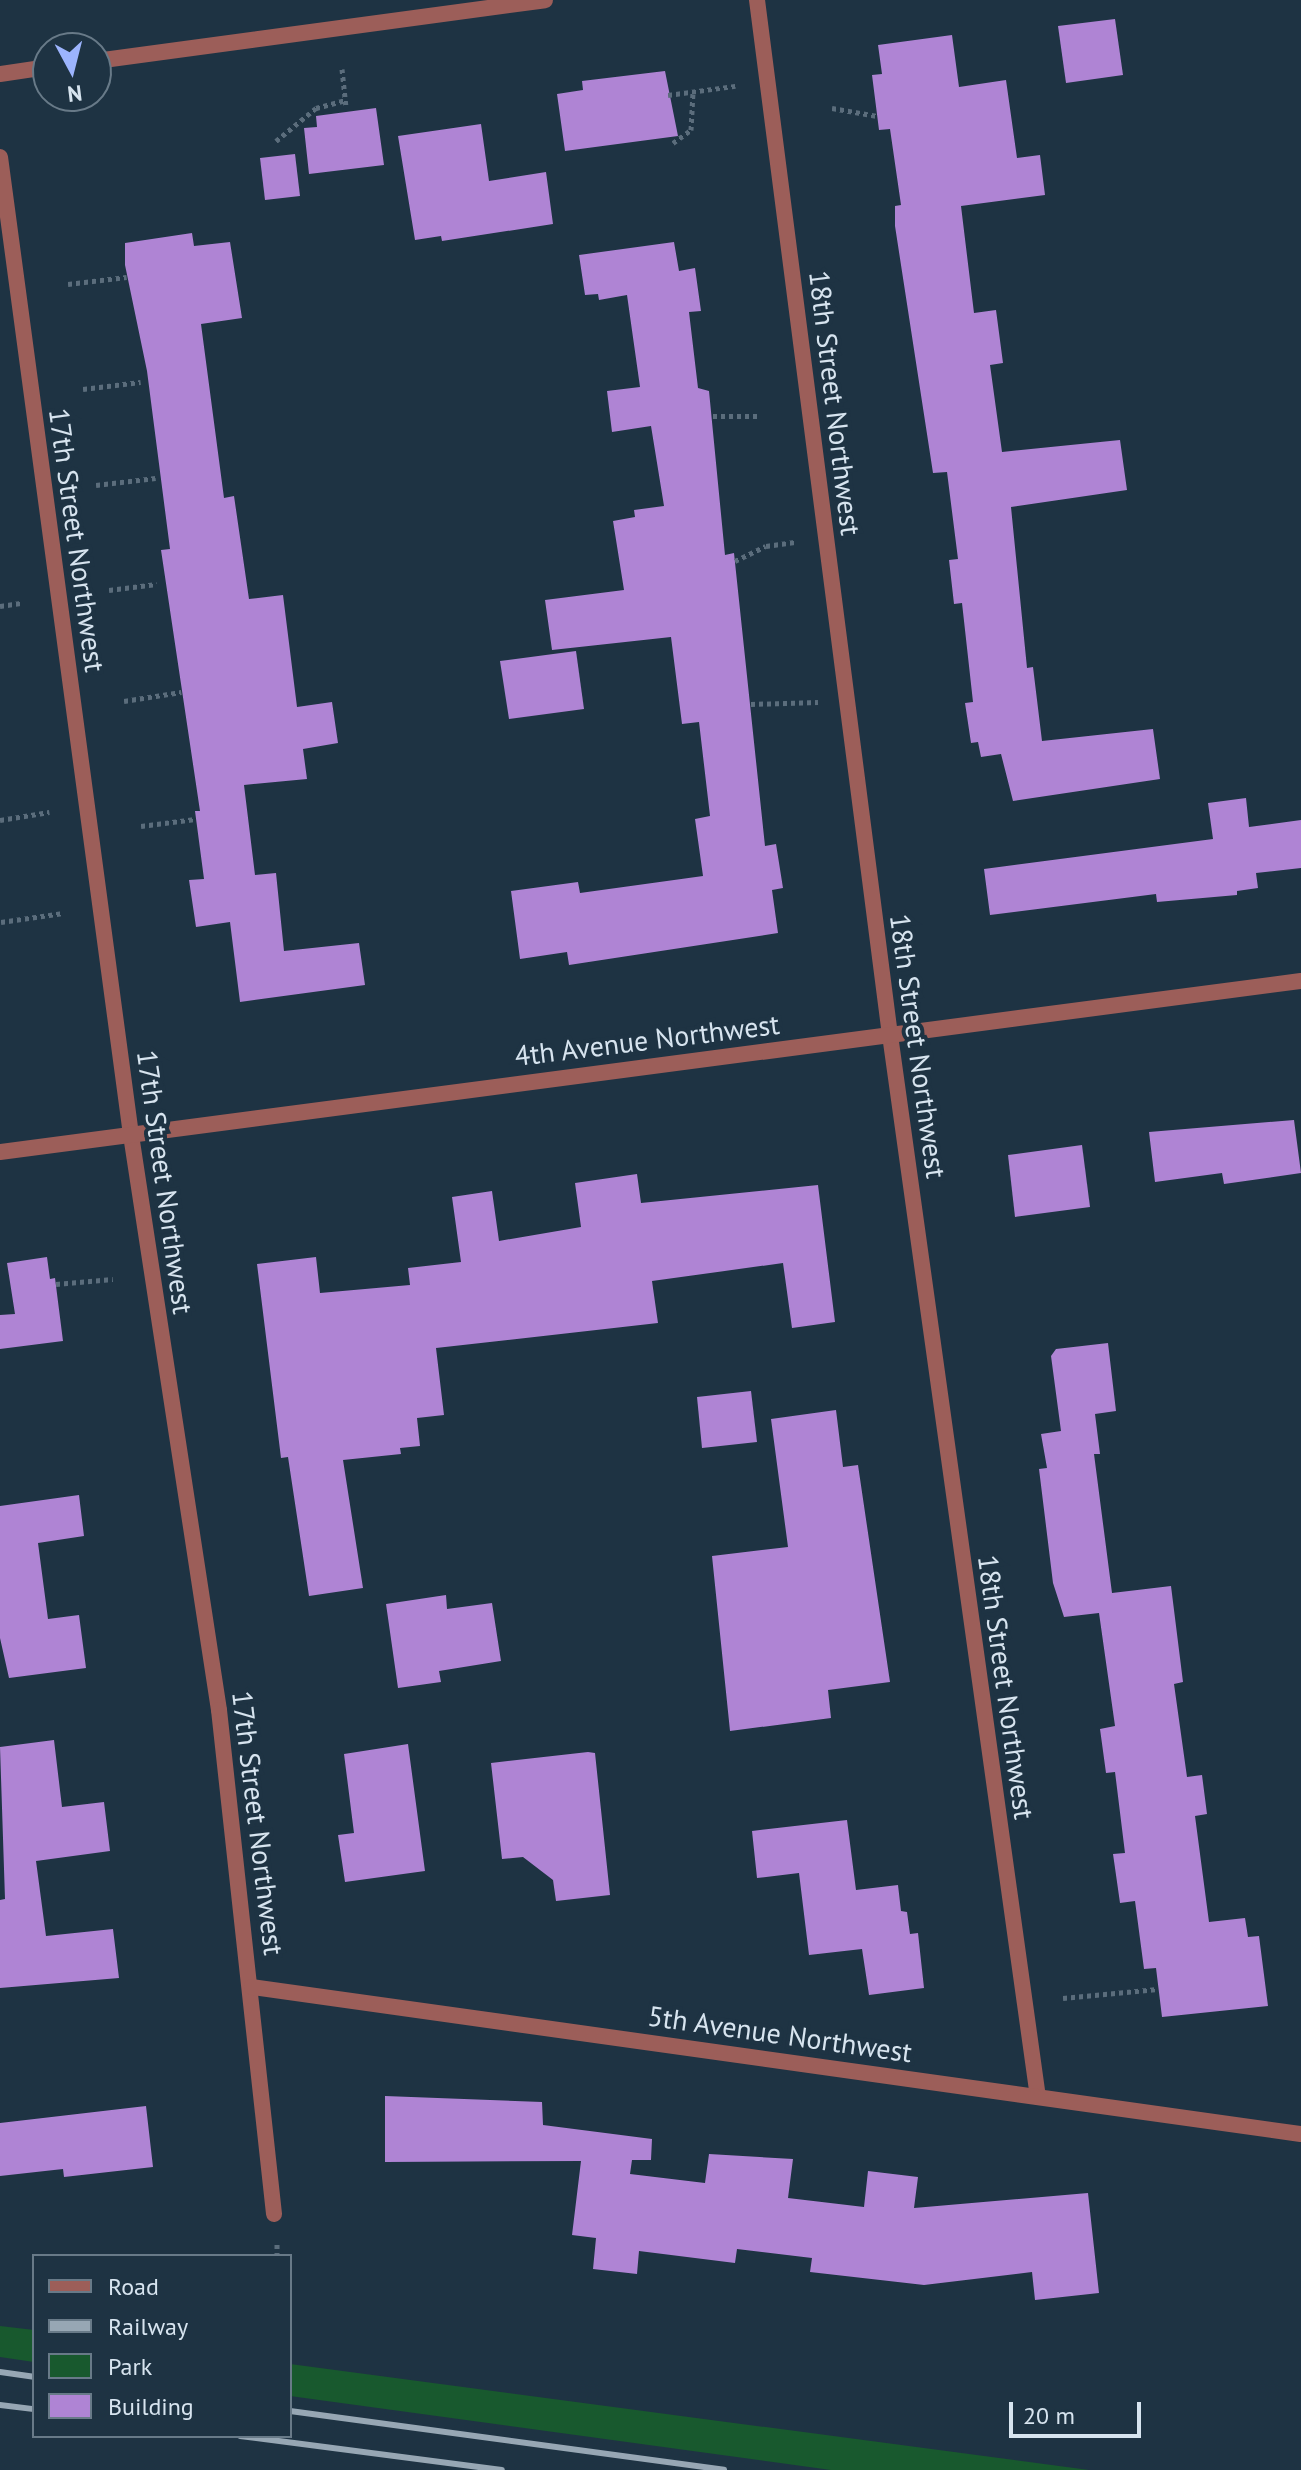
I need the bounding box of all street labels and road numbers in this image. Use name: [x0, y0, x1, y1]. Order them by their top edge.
street label: 18th Street Northwest: [802, 269, 868, 537]
street label: 17th Street Northwest: [42, 406, 112, 674]
street label: 18th Street Northwest: [883, 912, 953, 1180]
street label: 4th Avenue Northwest: [512, 1007, 782, 1073]
street label: 17th Street Northwest: [130, 1048, 200, 1316]
street label: 18th Street Northwest: [971, 1553, 1041, 1821]
street label: 17th Street Northwest: [225, 1689, 291, 1957]
street label: 5th Avenue Northwest: [645, 1999, 915, 2069]

